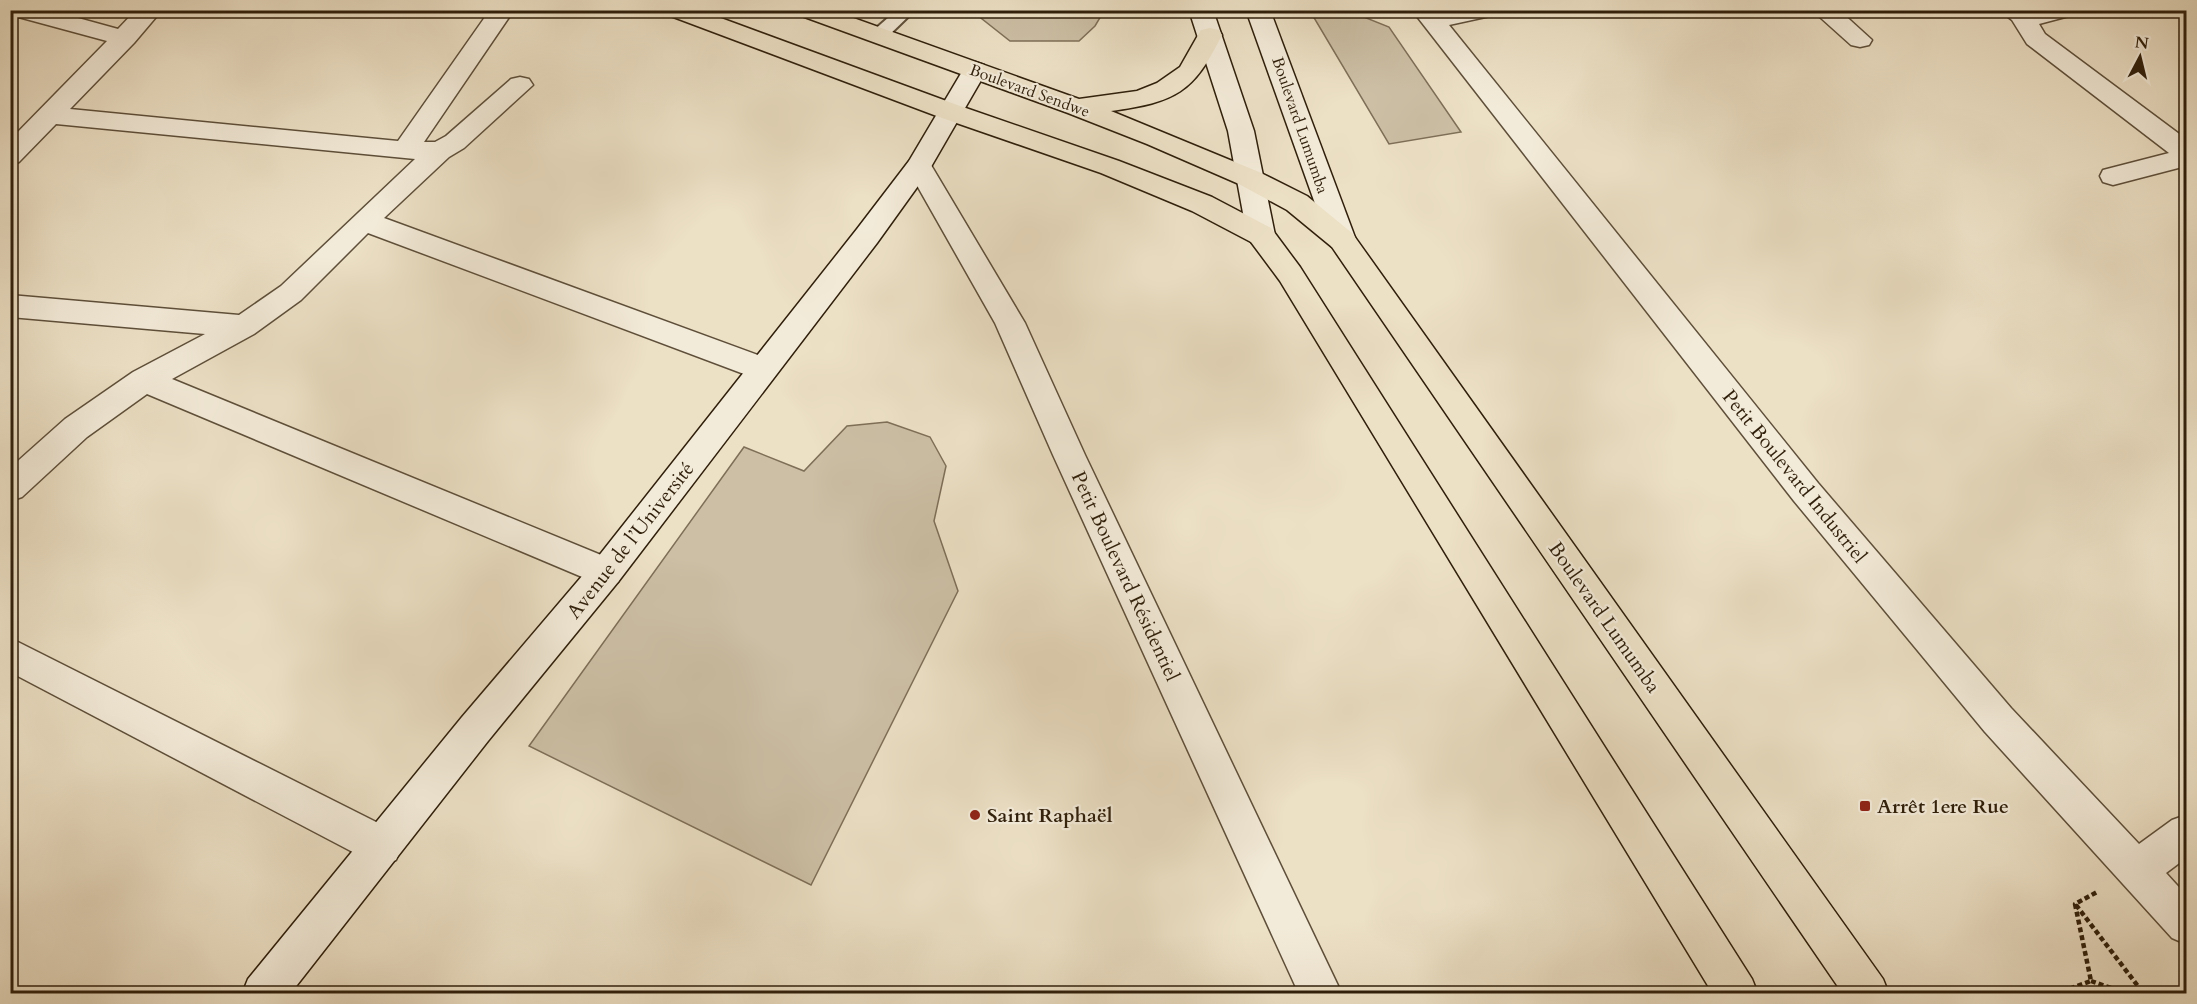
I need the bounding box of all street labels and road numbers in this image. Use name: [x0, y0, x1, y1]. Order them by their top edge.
street label: Boulevard Lumumba: [1266, 54, 1334, 197]
street label: Boulevard Sendwe: [967, 59, 1093, 123]
street label: Petit Boulevard Industriel: [1716, 384, 1873, 569]
street label: Avenue de l’Université: [561, 456, 700, 624]
street label: Petit Boulevard Résidentiel: [1065, 467, 1186, 686]
street label: Boulevard Lumumba: [1542, 536, 1667, 699]

